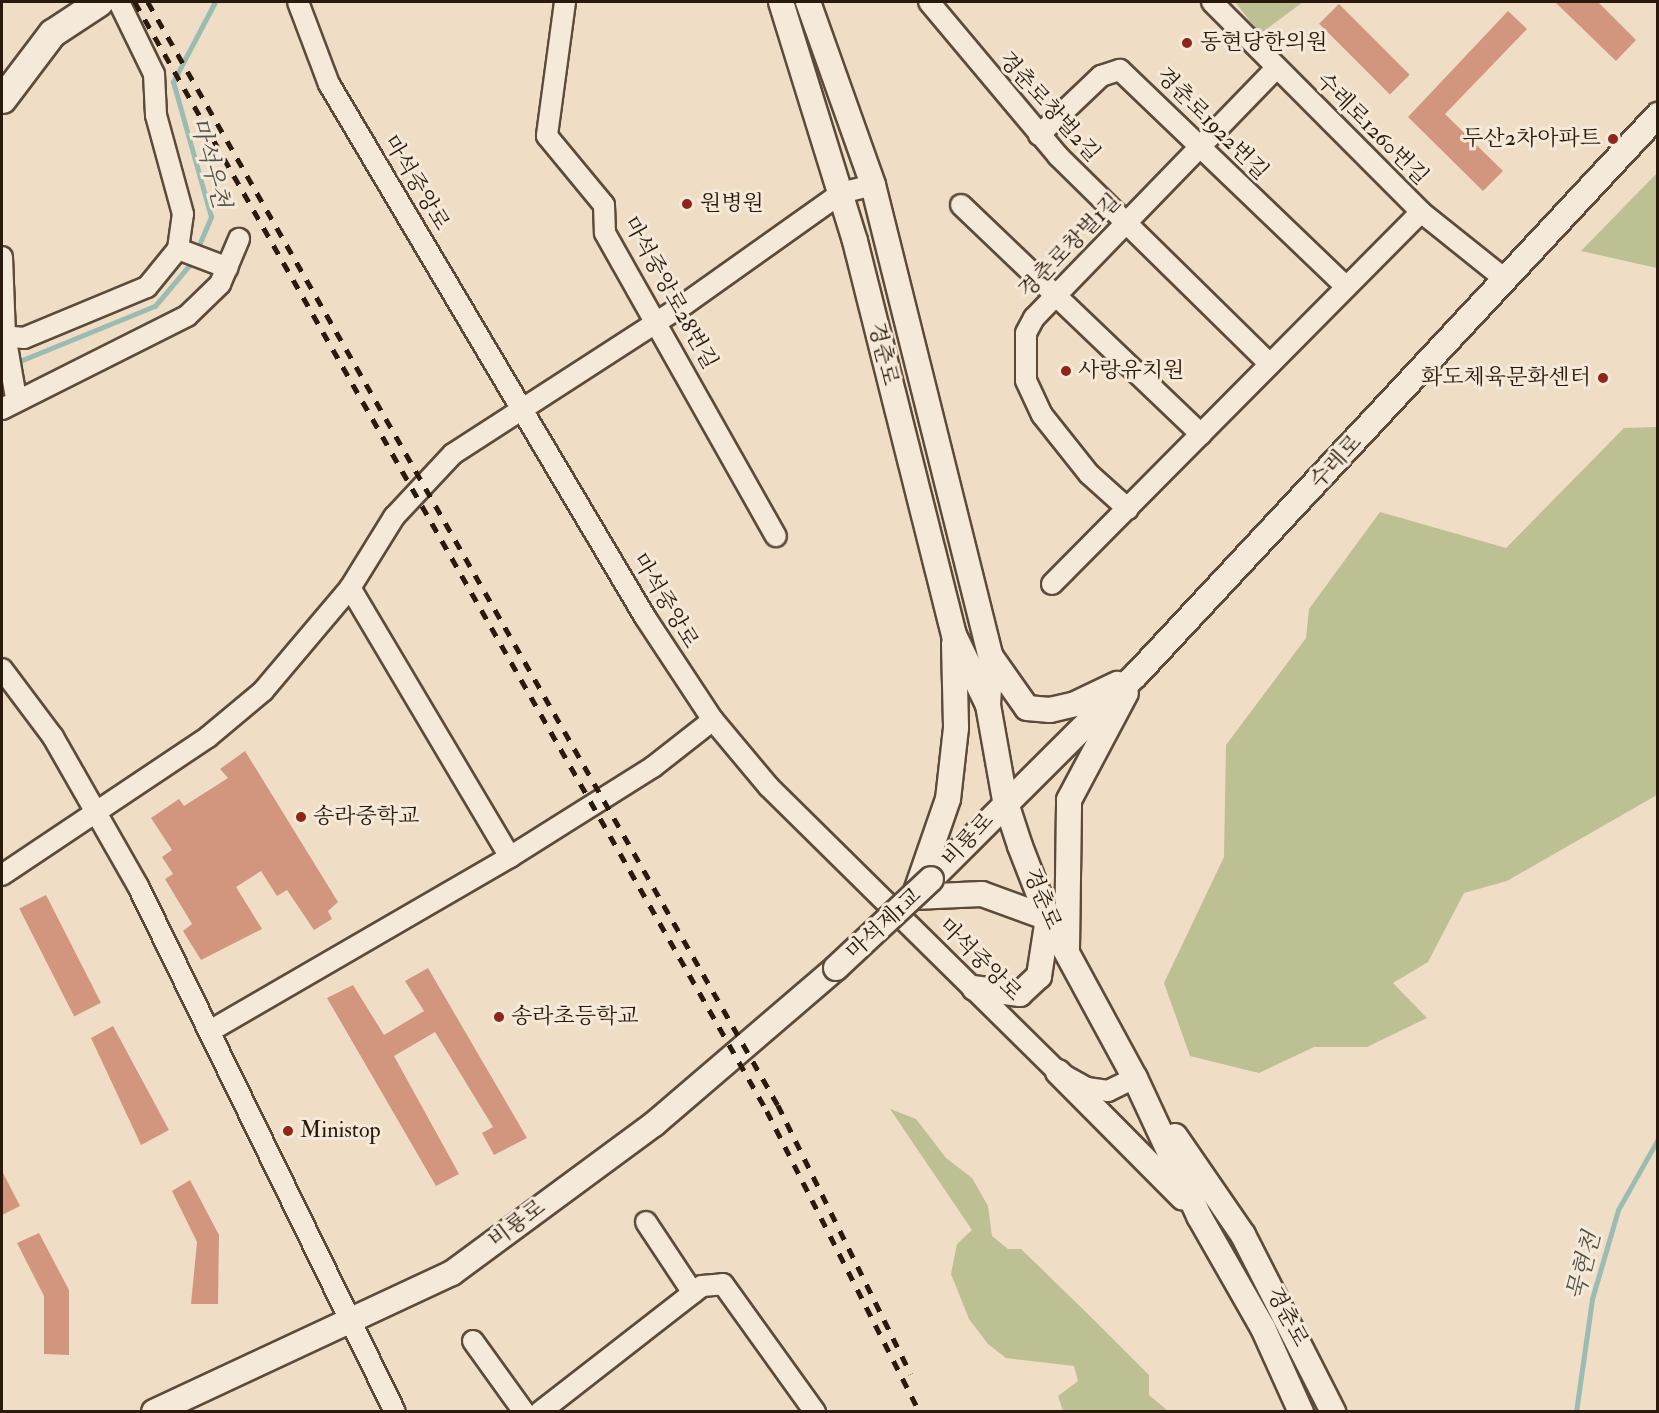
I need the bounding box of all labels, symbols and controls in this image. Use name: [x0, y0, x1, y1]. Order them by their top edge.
place label: 동현당한의원: [1200, 30, 1328, 56]
marker: 동현당한의원: [1178, 34, 1196, 52]
street label: 경춘로창벌2길: [993, 47, 1105, 167]
street label: 경춘로1922번길: [1150, 62, 1274, 186]
street label: 수레로1260번길: [1310, 67, 1434, 191]
water label: 마석우천: [184, 114, 236, 212]
place label: 두산2차아파트: [1462, 126, 1601, 152]
street label: 마석중앙로: [377, 131, 455, 235]
marker: 두산2차아파트: [1606, 132, 1620, 146]
street label: 경춘로창벌1길: [1013, 188, 1127, 304]
place label: 원병원: [700, 191, 764, 217]
marker: 원병원: [678, 195, 696, 213]
street label: 마석중앙로28번길: [617, 212, 723, 374]
street label: 경춘로: [862, 320, 904, 388]
place label: 사랑유치원: [1078, 358, 1184, 384]
marker: 사랑유치원: [1059, 364, 1073, 378]
place label: 화도체육문화센터: [1421, 365, 1591, 391]
marker: 화도체육문화센터: [1596, 371, 1610, 385]
street label: 수레로: [1305, 430, 1367, 494]
street label: 마석중앙로: [626, 549, 704, 653]
place label: 송라중학교: [313, 804, 419, 830]
street label: 비룡로: [937, 808, 999, 872]
marker: 송라중학교: [294, 810, 308, 824]
street label: 경춘로: [1017, 864, 1067, 934]
street label: 마석제1교: [841, 883, 927, 965]
street label: 마석중앙로: [933, 913, 1027, 1007]
place label: 송라초등학교: [511, 1004, 639, 1030]
marker: 송라초등학교: [492, 1010, 506, 1024]
place label: Ministop: [300, 1118, 381, 1144]
marker: Ministop: [281, 1124, 295, 1138]
street label: 비룡로: [484, 1194, 550, 1254]
water label: 묵현천: [1561, 1229, 1607, 1303]
street label: 경춘로: [1260, 1283, 1314, 1351]

